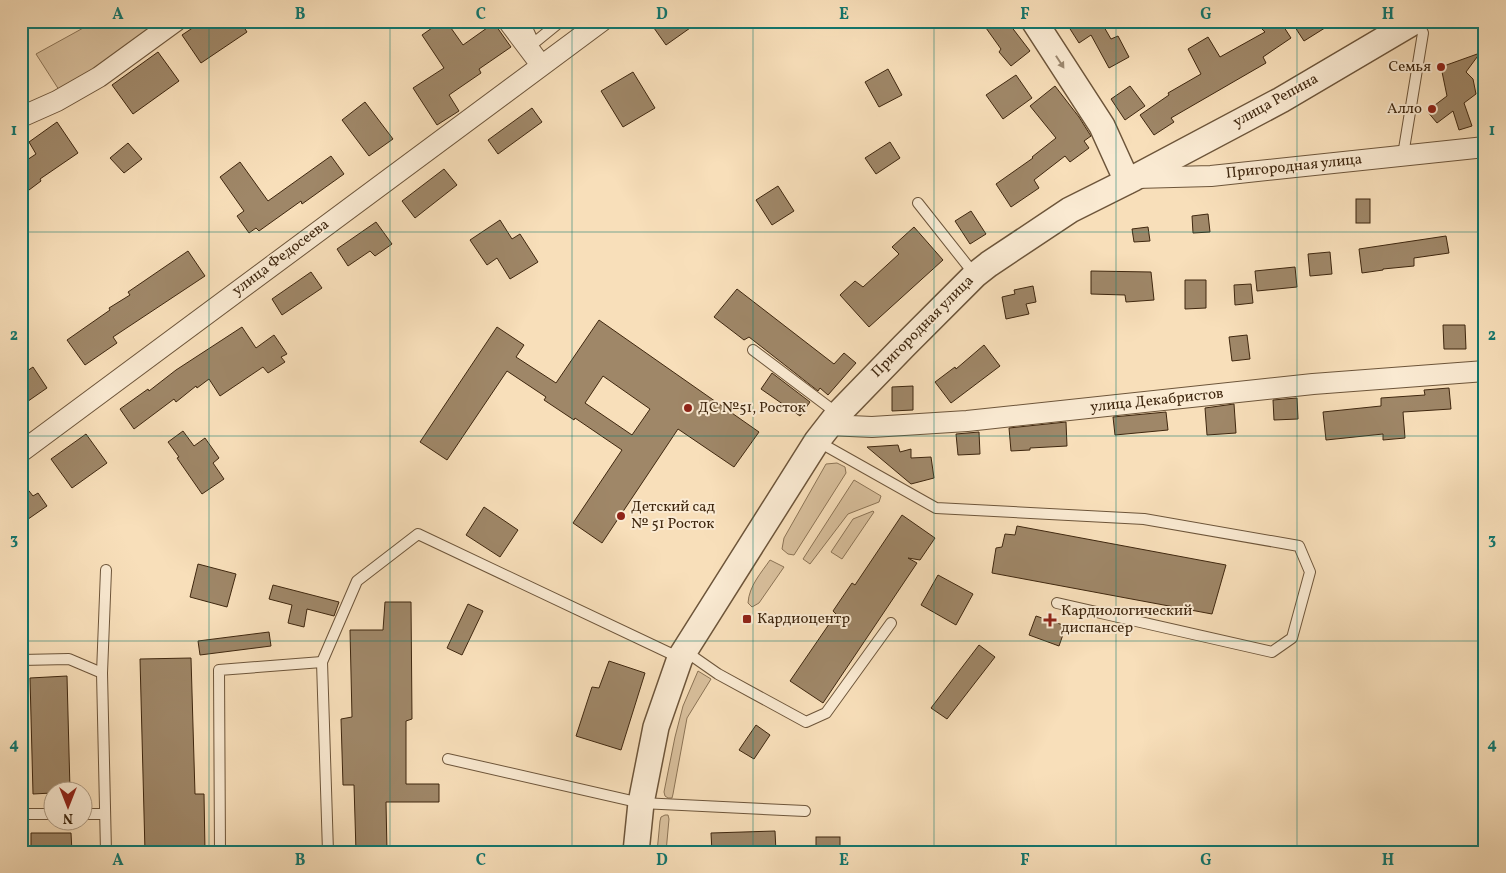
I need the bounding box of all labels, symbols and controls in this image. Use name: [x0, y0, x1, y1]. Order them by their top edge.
text: A: [112, 4, 124, 26]
text: B: [295, 4, 306, 26]
text: C: [476, 4, 486, 26]
text: D: [656, 4, 668, 26]
text: E: [839, 4, 849, 26]
text: F: [1020, 4, 1030, 26]
text: G: [1200, 4, 1212, 26]
text: H: [1382, 4, 1394, 26]
one-way arrow: [1055, 56, 1065, 69]
place label: Семья: [1388, 57, 1431, 78]
marker: Семья: [1435, 61, 1447, 73]
street label: улица Репина: [1229, 69, 1323, 133]
place label: Алло: [1387, 99, 1422, 120]
marker: Алло: [1426, 103, 1438, 115]
text: 1: [11, 120, 17, 142]
text: 1: [1489, 120, 1495, 142]
street label: Пригородная улица: [1225, 149, 1363, 185]
street label: улица Федосеева: [228, 215, 334, 301]
street label: Пригородная улица: [867, 271, 979, 383]
text: 2: [10, 325, 18, 347]
text: 2: [1488, 325, 1496, 347]
street label: улица Декабристов: [1089, 384, 1225, 418]
place label: ДС №51, Росток: [698, 398, 806, 419]
marker: ДС №51, Росток: [682, 402, 694, 414]
place label: Детский сад № 51 Росток: [631, 497, 716, 535]
marker: Детский сад № 51 Росток: [615, 510, 627, 522]
text: 3: [10, 529, 18, 551]
text: 3: [1488, 529, 1496, 551]
place label: Кардиологический диспансер: [1061, 601, 1192, 639]
place label: Кардиоцентр: [757, 609, 850, 630]
marker: Кардиоцентр: [741, 613, 753, 625]
marker: Кардиологический диспансер: [1043, 613, 1057, 627]
text: 4: [9, 734, 19, 756]
text: 4: [1487, 734, 1497, 756]
north arrow: [42, 780, 92, 830]
text: N: [63, 808, 73, 827]
text: A: [112, 850, 124, 872]
text: B: [295, 850, 306, 872]
text: C: [476, 850, 486, 872]
text: D: [656, 850, 668, 872]
text: E: [839, 850, 849, 872]
text: F: [1020, 850, 1030, 872]
text: G: [1200, 850, 1212, 872]
text: H: [1382, 850, 1394, 872]

